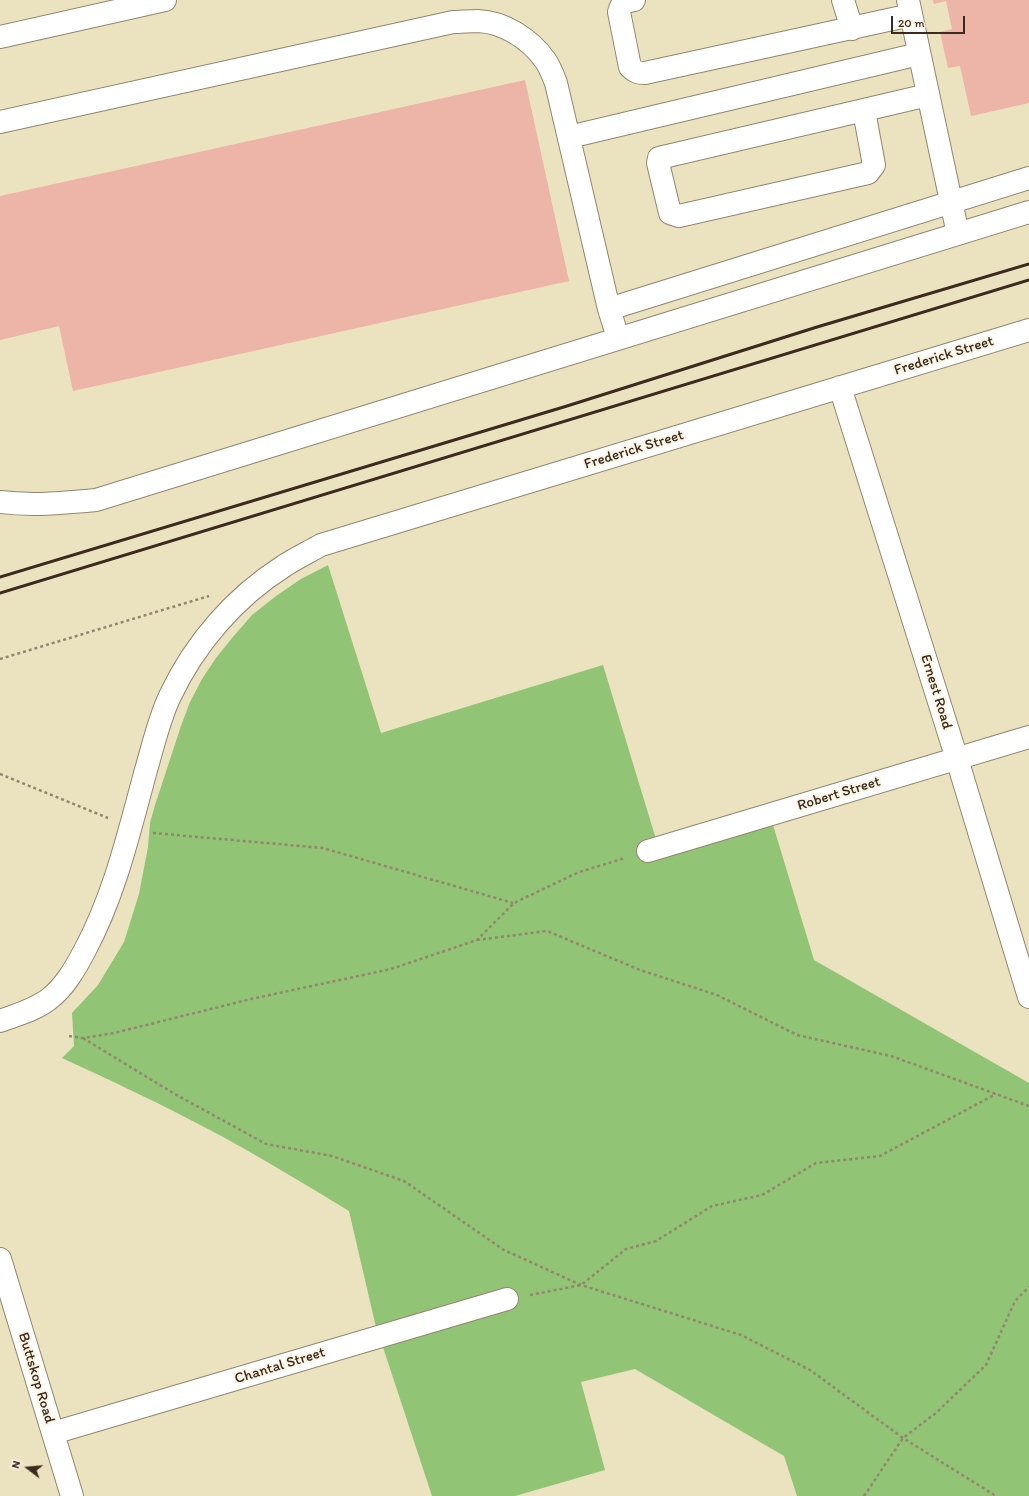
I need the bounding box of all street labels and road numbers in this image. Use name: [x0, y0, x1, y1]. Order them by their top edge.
street label: Frederick Street: [892, 332, 996, 380]
street label: Frederick Street: [582, 426, 686, 474]
street label: Ernest Road: [916, 652, 956, 732]
street label: Robert Street: [795, 773, 883, 815]
street label: Buttskop Road: [14, 1330, 58, 1426]
street label: Chantal Street: [233, 1344, 327, 1388]

